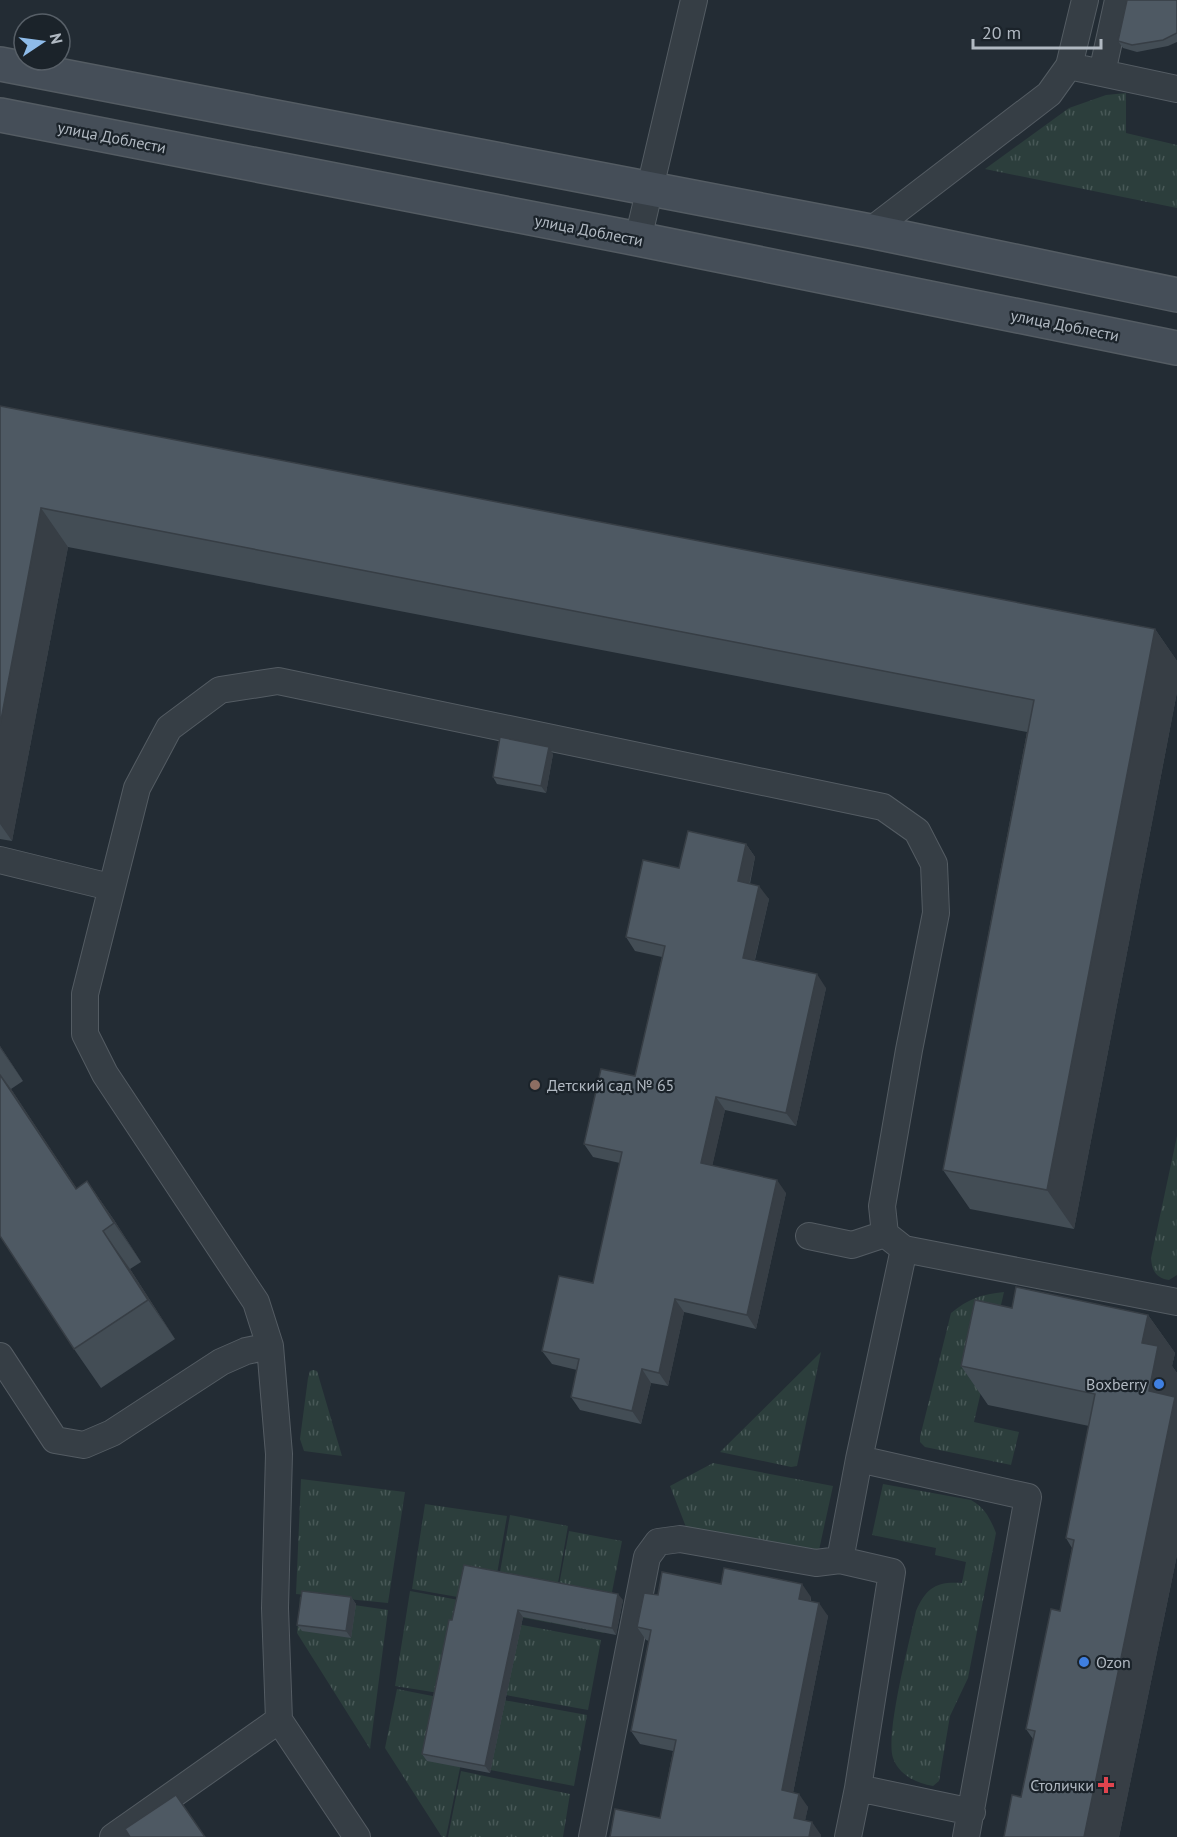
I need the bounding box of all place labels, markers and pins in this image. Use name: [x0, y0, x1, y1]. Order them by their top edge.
place label: Детский сад № 65: [547, 1075, 674, 1095]
marker: Детский сад № 65: [528, 1078, 542, 1092]
place label: Boxberry: [1086, 1374, 1148, 1394]
marker: Boxberry: [1152, 1377, 1166, 1391]
place label: Ozon: [1096, 1652, 1131, 1672]
marker: Ozon: [1077, 1655, 1091, 1669]
place label: Столички: [1030, 1775, 1094, 1795]
marker: Столички: [1099, 1778, 1113, 1792]

